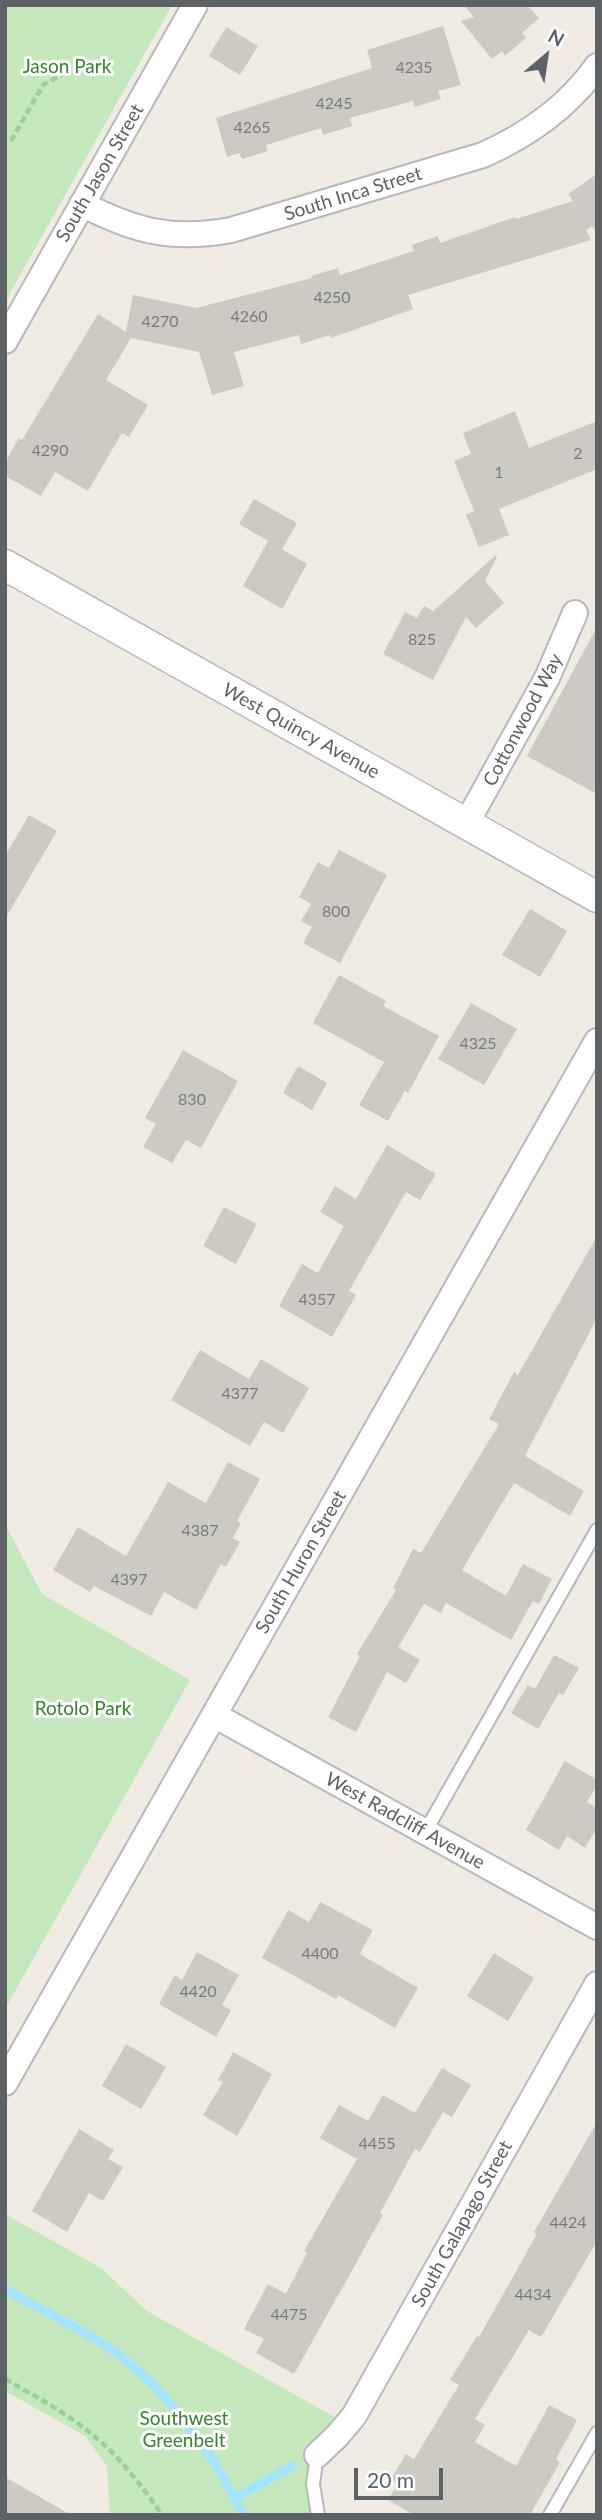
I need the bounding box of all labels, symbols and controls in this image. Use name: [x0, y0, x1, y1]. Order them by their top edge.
north arrow: [511, 21, 581, 91]
text: N: [544, 24, 568, 51]
park label: Jason Park: [23, 56, 111, 78]
house number: 4235: [395, 58, 433, 78]
house number: 4245: [315, 94, 353, 114]
street label: South Jason Street: [51, 100, 149, 246]
house number: 4265: [233, 118, 271, 138]
street label: South Inca Street: [281, 162, 425, 226]
house number: 4250: [313, 288, 351, 308]
house number: 4260: [230, 307, 268, 327]
house number: 4270: [141, 312, 179, 332]
house number: 4290: [31, 441, 69, 461]
house number: 2: [573, 444, 583, 464]
house number: 1: [494, 463, 504, 483]
house number: 825: [408, 630, 436, 650]
street label: Cottonwood Way: [478, 650, 568, 790]
street label: West Quincy Avenue: [219, 678, 383, 784]
house number: 800: [322, 902, 350, 922]
house number: 4325: [459, 1034, 497, 1054]
house number: 830: [178, 1090, 206, 1110]
house number: 4357: [298, 1290, 336, 1310]
house number: 4377: [221, 1384, 259, 1404]
street label: South Huron Street: [251, 1486, 351, 1638]
house number: 4387: [181, 1521, 219, 1541]
house number: 4397: [110, 1570, 148, 1590]
park label: Rotolo Park: [35, 1698, 131, 1720]
street label: West Radcliff Avenue: [321, 1768, 489, 1874]
house number: 4400: [301, 1944, 339, 1964]
house number: 4420: [179, 1982, 217, 2002]
house number: 4455: [358, 2134, 396, 2154]
street label: South Galapago Street: [407, 2137, 517, 2311]
house number: 4424: [549, 2213, 587, 2233]
house number: 4434: [514, 2285, 552, 2305]
house number: 4475: [270, 2305, 308, 2325]
park label: Southwest Greenbelt: [140, 2408, 228, 2452]
scale bar: [357, 2454, 446, 2498]
text: 20 m: [367, 2467, 414, 2492]

